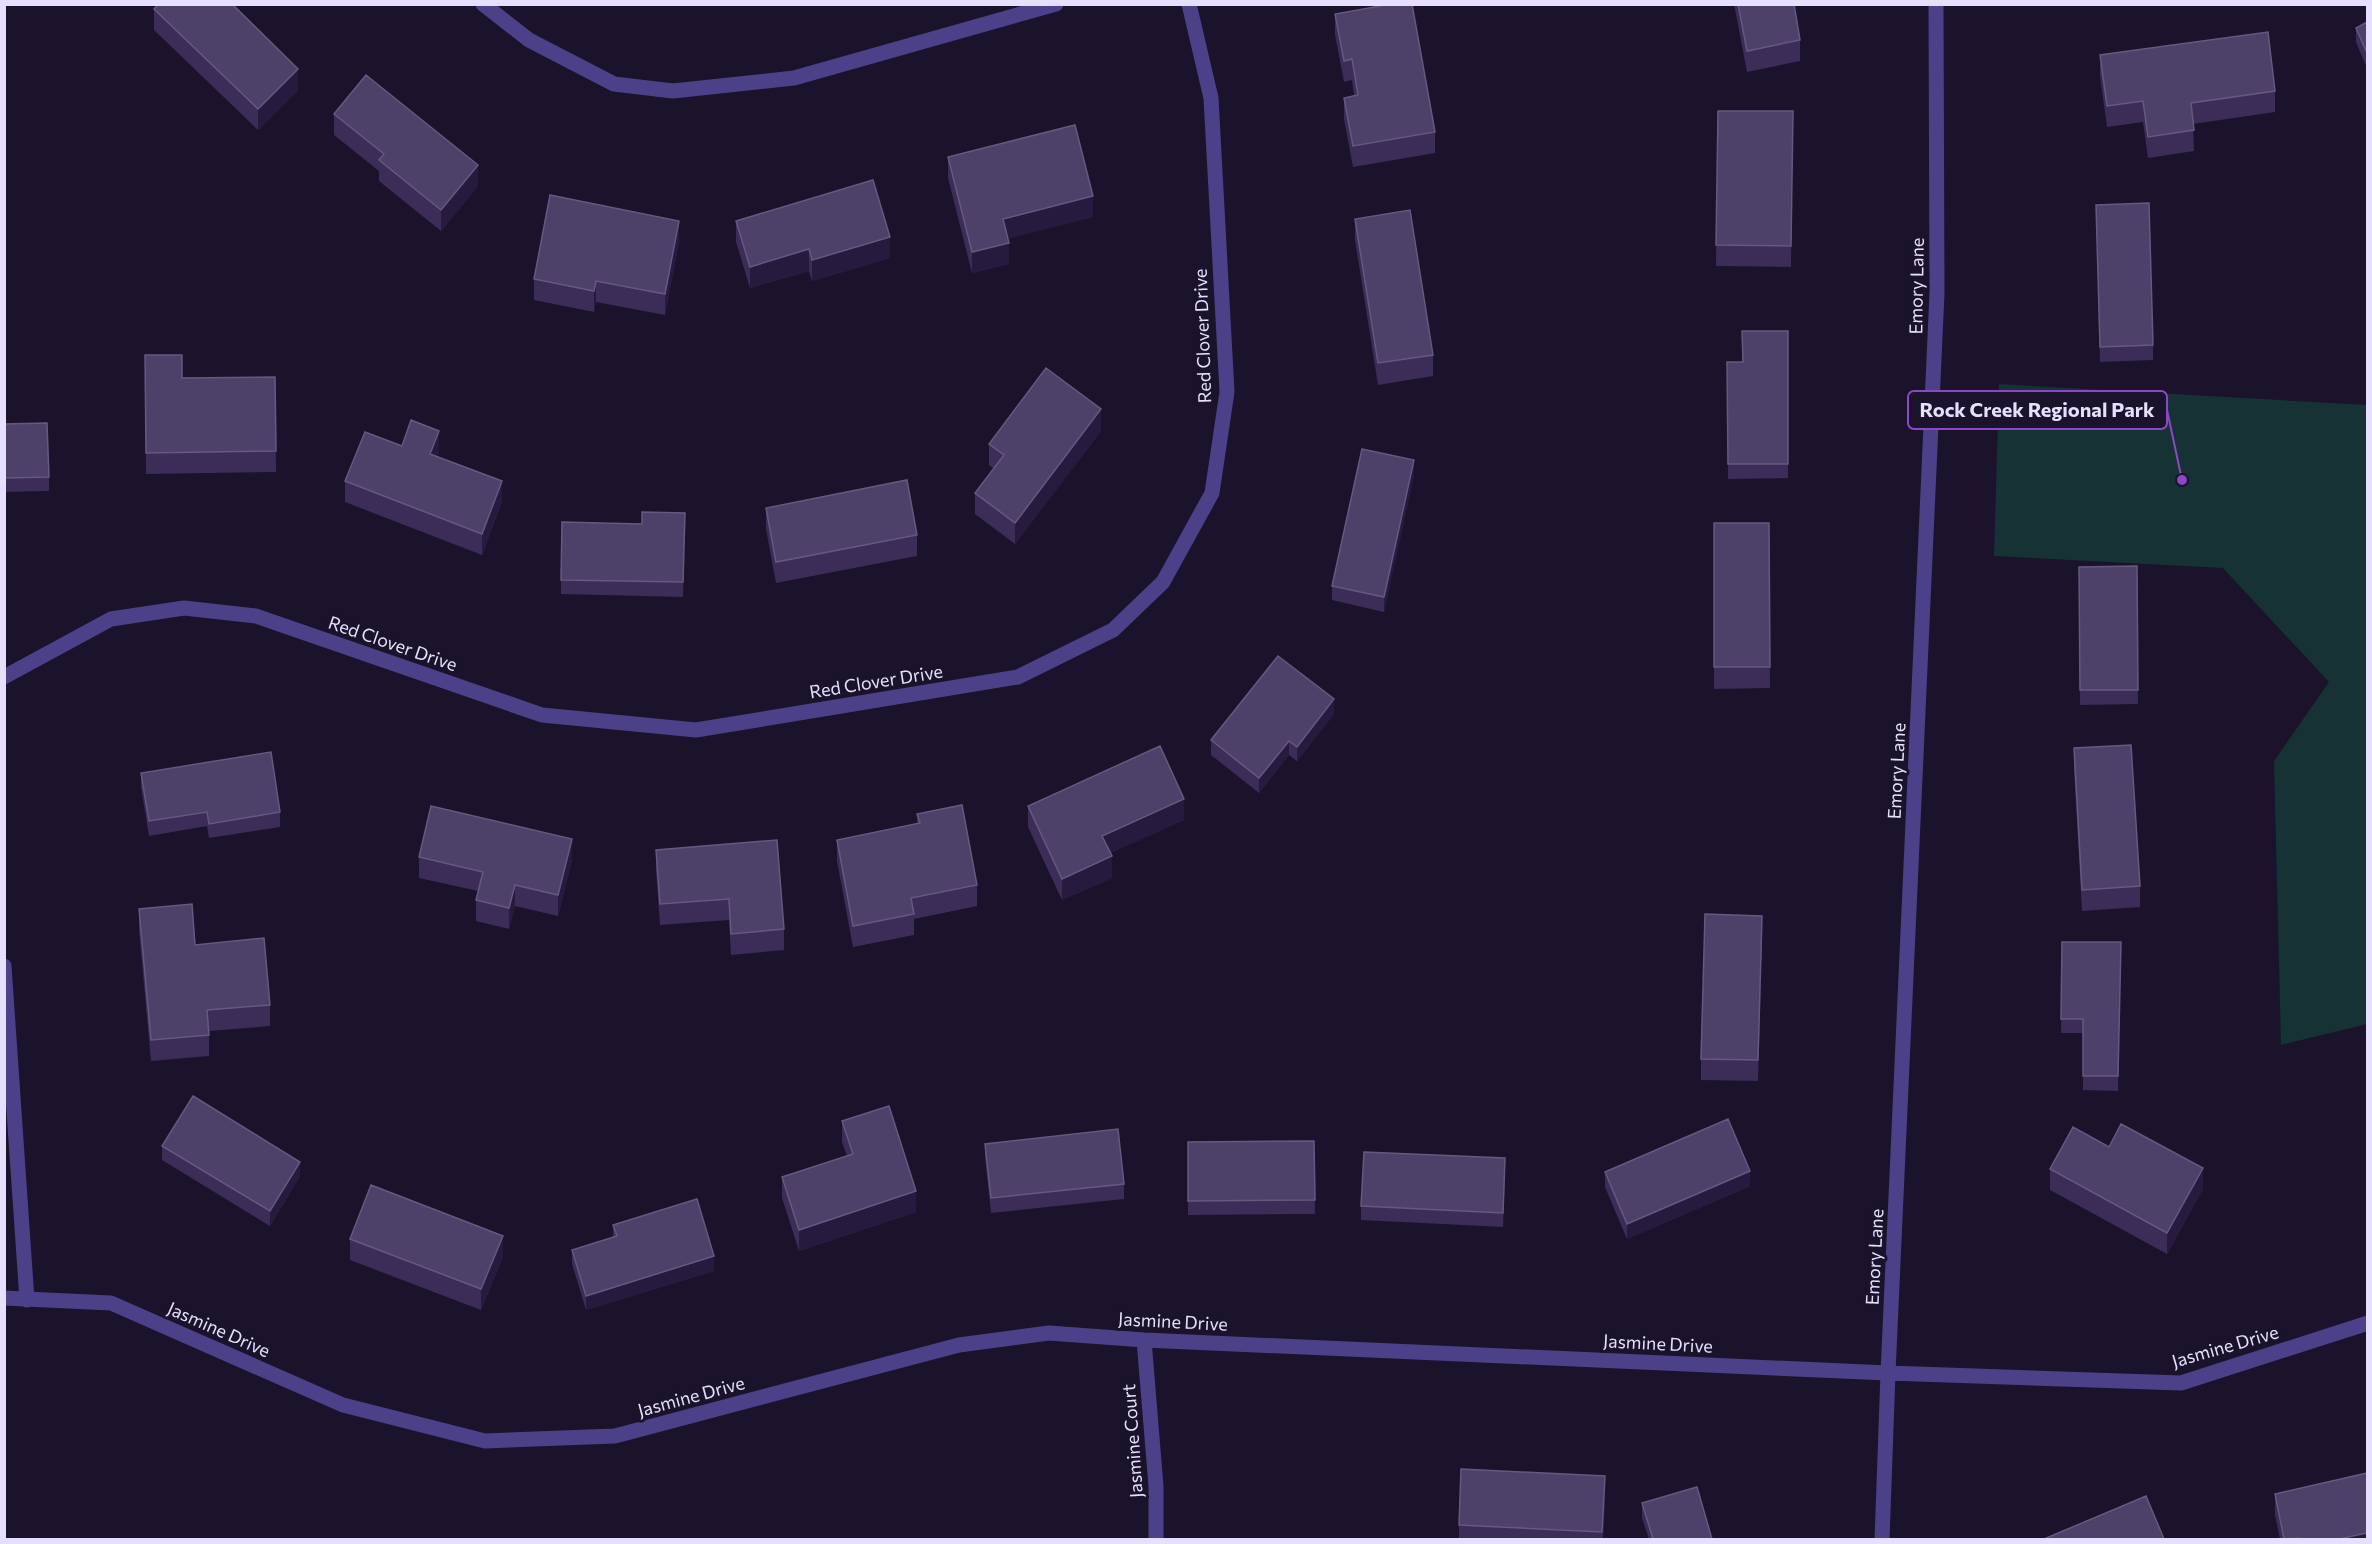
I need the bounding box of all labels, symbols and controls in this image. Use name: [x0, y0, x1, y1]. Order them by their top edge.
street label: Emory Lane: [1904, 238, 1928, 334]
street label: Red Clover Drive: [1189, 268, 1215, 404]
callout: Rock Creek Regional Park: [1908, 391, 2167, 429]
text: Rock Creek Regional Park: [1920, 397, 2155, 421]
street label: Red Clover Drive: [326, 611, 460, 675]
street label: Red Clover Drive: [808, 660, 944, 702]
street label: Emory Lane: [1882, 722, 1910, 820]
street label: Emory Lane: [1860, 1208, 1888, 1306]
street label: Jasmine Drive: [164, 1297, 274, 1361]
street label: Jasmine Drive: [1118, 1307, 1228, 1335]
street label: Jasmine Drive: [2169, 1320, 2281, 1372]
street label: Jasmine Drive: [1603, 1329, 1713, 1357]
street label: Jasmine Drive: [635, 1371, 747, 1421]
street label: Jasmine Court: [1117, 1383, 1147, 1499]

